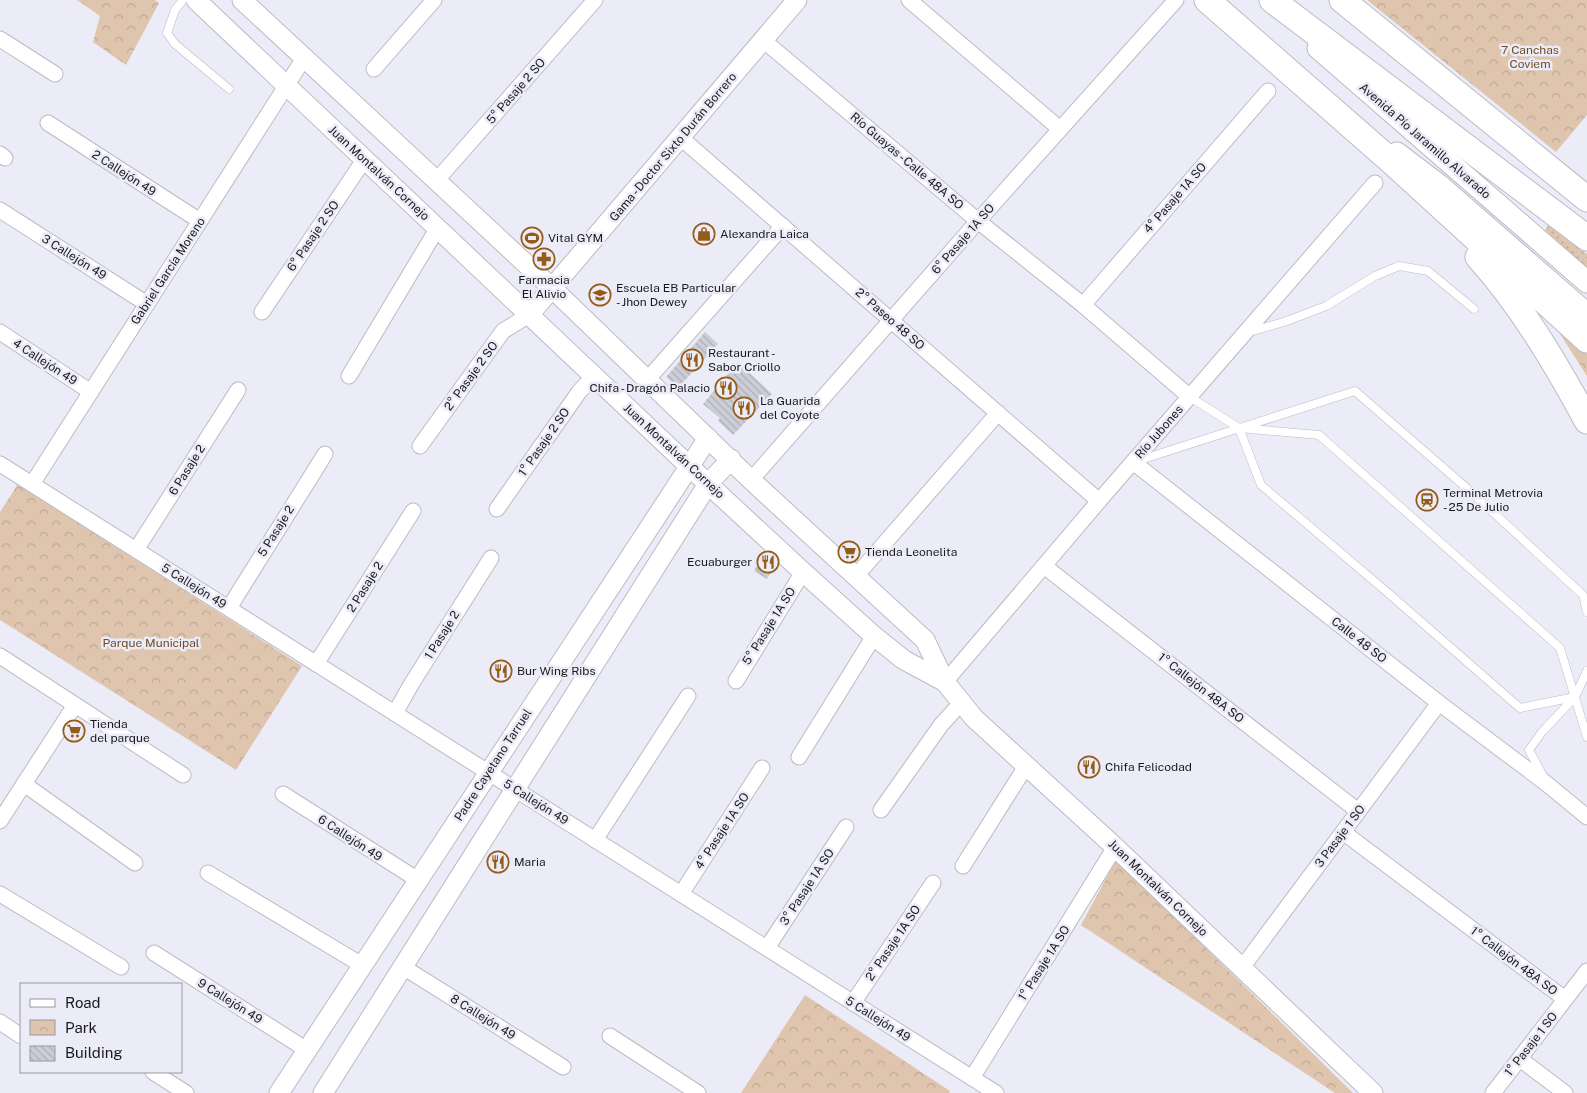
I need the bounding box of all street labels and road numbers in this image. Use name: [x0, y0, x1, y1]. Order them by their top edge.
street label: 5° Pasaje 2 SO: [484, 55, 548, 127]
street label: Gama - Doctor Sixto Durán Borrero: [607, 70, 740, 224]
street label: Avenida Pío Jaramillo Alvarado: [1357, 80, 1494, 202]
street label: Río Guayas - Calle 48A SO: [848, 110, 967, 213]
street label: Juan Montalván Cornejo: [326, 123, 432, 223]
street label: 2 Callejón 49: [89, 147, 159, 199]
street label: 4° Pasaje 1A SO: [1141, 160, 1209, 236]
street label: 6° Pasaje 2 SO: [284, 198, 342, 274]
street label: 6° Pasaje 1A SO: [929, 201, 997, 277]
street label: Gabriel García Moreno: [128, 215, 208, 327]
street label: 3 Callejón 49: [39, 232, 109, 282]
street label: 2° Paseo 48 SO: [853, 285, 928, 353]
street label: 4 Callejón 49: [10, 336, 80, 388]
street label: 2° Pasaje 2 SO: [441, 339, 501, 413]
street label: Juan Montalván Cornejo: [621, 401, 727, 501]
street label: Río Jubones: [1132, 403, 1186, 461]
street label: 1° Pasaje 2 SO: [515, 405, 573, 479]
street label: 6 Pasaje 2: [166, 442, 208, 498]
street label: 5 Pasaje 2: [255, 503, 297, 559]
street label: 2 Pasaje 2: [344, 559, 386, 615]
street label: 5 Callejón 49: [159, 561, 229, 611]
street label: 5° Pasaje 1A SO: [740, 584, 799, 667]
street label: 1 Pasaje 2: [422, 608, 462, 662]
street label: Calle 48 SO: [1329, 614, 1390, 666]
street label: 1° Callejón 48A SO: [1155, 650, 1247, 726]
street label: Padre Cayetano Tarruel: [452, 706, 535, 824]
street label: 5 Callejón 49: [501, 777, 571, 827]
street label: 4° Pasaje 1A SO: [692, 790, 752, 872]
street label: 3 Pasaje 1 SO: [1312, 802, 1368, 870]
street label: 6 Callejón 49: [315, 812, 385, 864]
street label: Juan Montalván Cornejo: [1105, 837, 1211, 939]
street label: 3° Pasaje 1A SO: [777, 846, 837, 928]
street label: 2° Pasaje 1A SO: [863, 902, 924, 983]
street label: 1° Pasaje 1A SO: [1015, 923, 1073, 1003]
street label: 1° Callejón 48A SO: [1468, 924, 1560, 998]
street label: 9 Callejón 49: [195, 976, 265, 1026]
street label: 8 Callejón 49: [448, 991, 518, 1043]
street label: 5 Callejón 49: [843, 994, 913, 1044]
street label: 1° Pasaje 1 SO: [1502, 1009, 1560, 1079]

